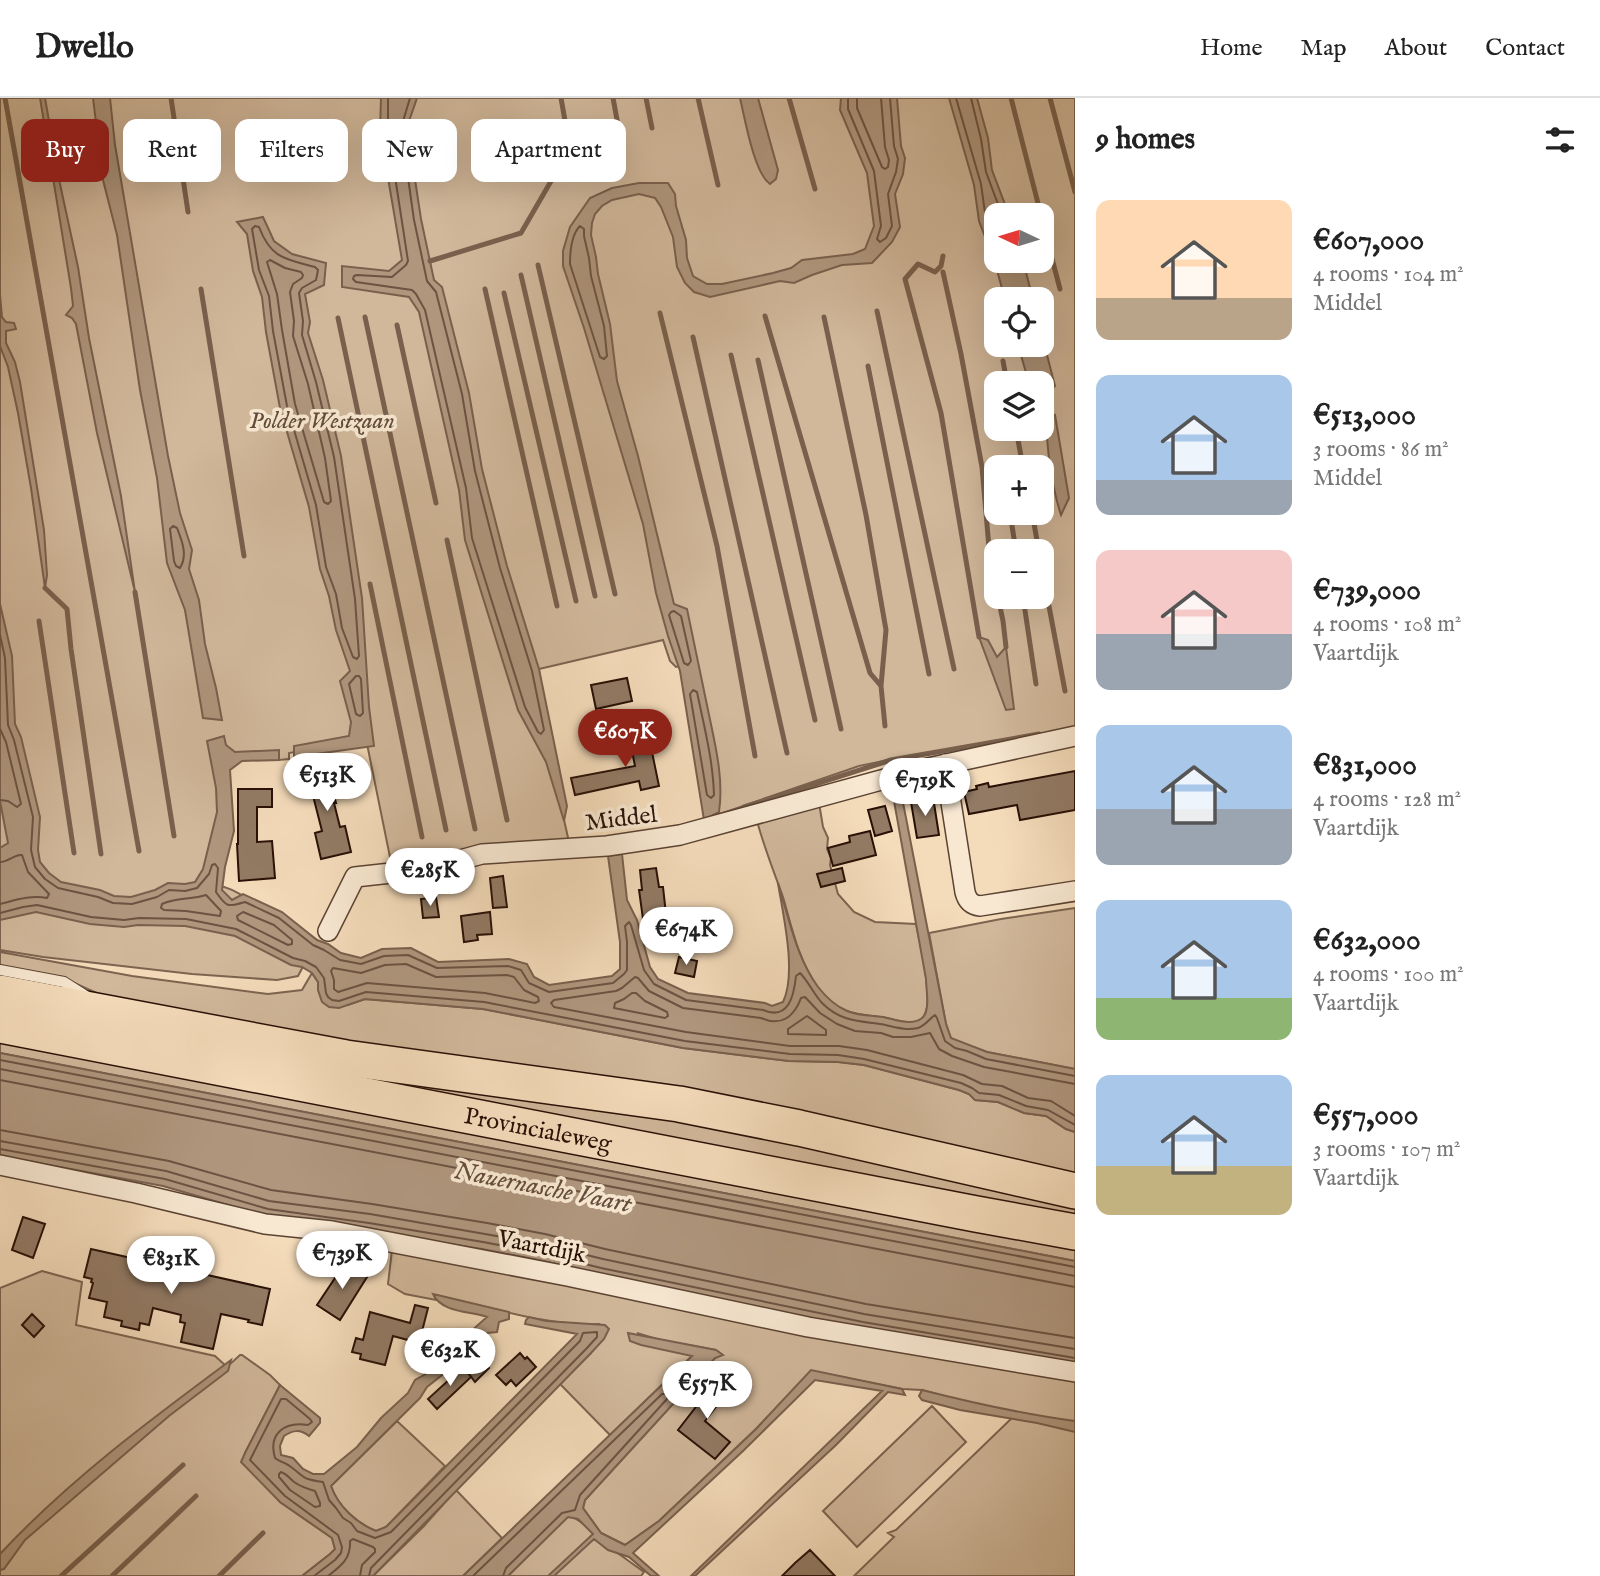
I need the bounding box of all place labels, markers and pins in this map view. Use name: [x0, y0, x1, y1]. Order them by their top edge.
pin: €607K: [576, 710, 674, 769]
pin: €513K: [278, 754, 376, 813]
pin: €719K: [876, 758, 974, 818]
pin: €285K: [381, 848, 479, 908]
pin: €674K: [637, 908, 735, 967]
pin: €739K: [293, 1232, 391, 1291]
pin: €831K: [122, 1236, 220, 1296]
pin: €632K: [401, 1328, 499, 1388]
pin: €557K: [658, 1362, 756, 1421]

